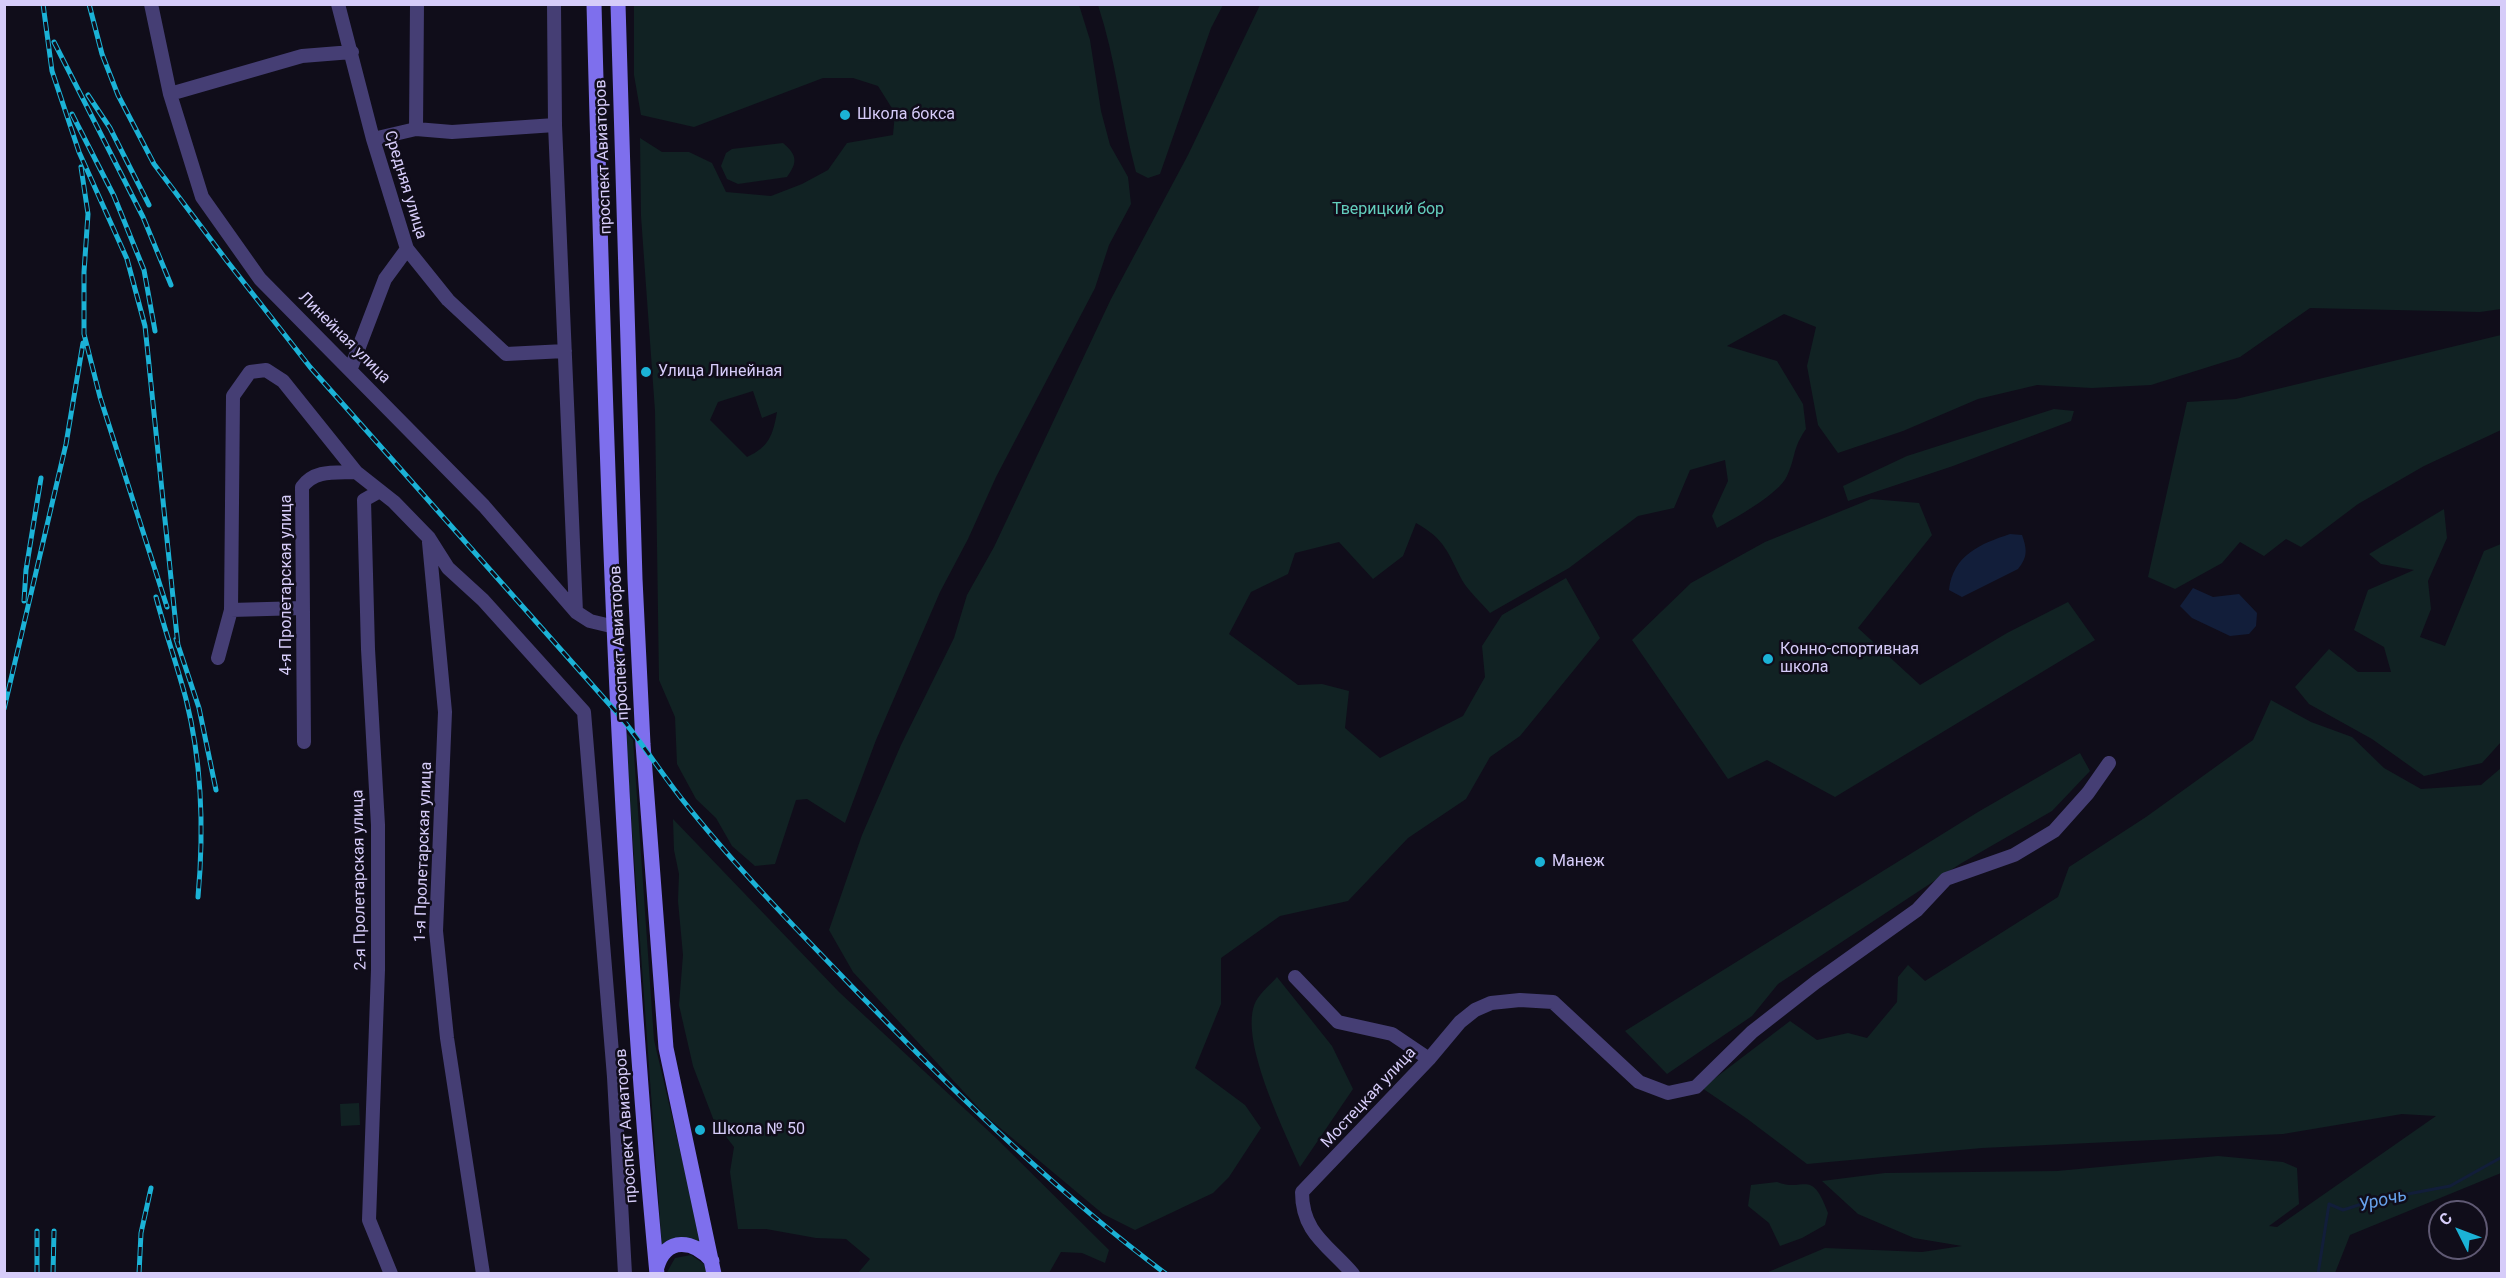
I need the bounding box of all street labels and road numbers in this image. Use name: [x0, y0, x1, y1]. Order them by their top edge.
street label: проспект Авиаторов: [592, 79, 616, 235]
street label: Средняя улица: [379, 129, 431, 241]
street label: Линейная улица: [294, 288, 394, 388]
street label: 4-я Пролетарская улица: [277, 495, 297, 675]
street label: проспект Авиаторов: [606, 565, 634, 721]
street label: 1-я Пролетарская улица: [411, 761, 437, 943]
street label: 2-я Пролетарская улица: [349, 789, 371, 971]
street label: Мостецкая улица: [1317, 1044, 1421, 1152]
street label: проспект Авиаторов: [612, 1048, 642, 1204]

